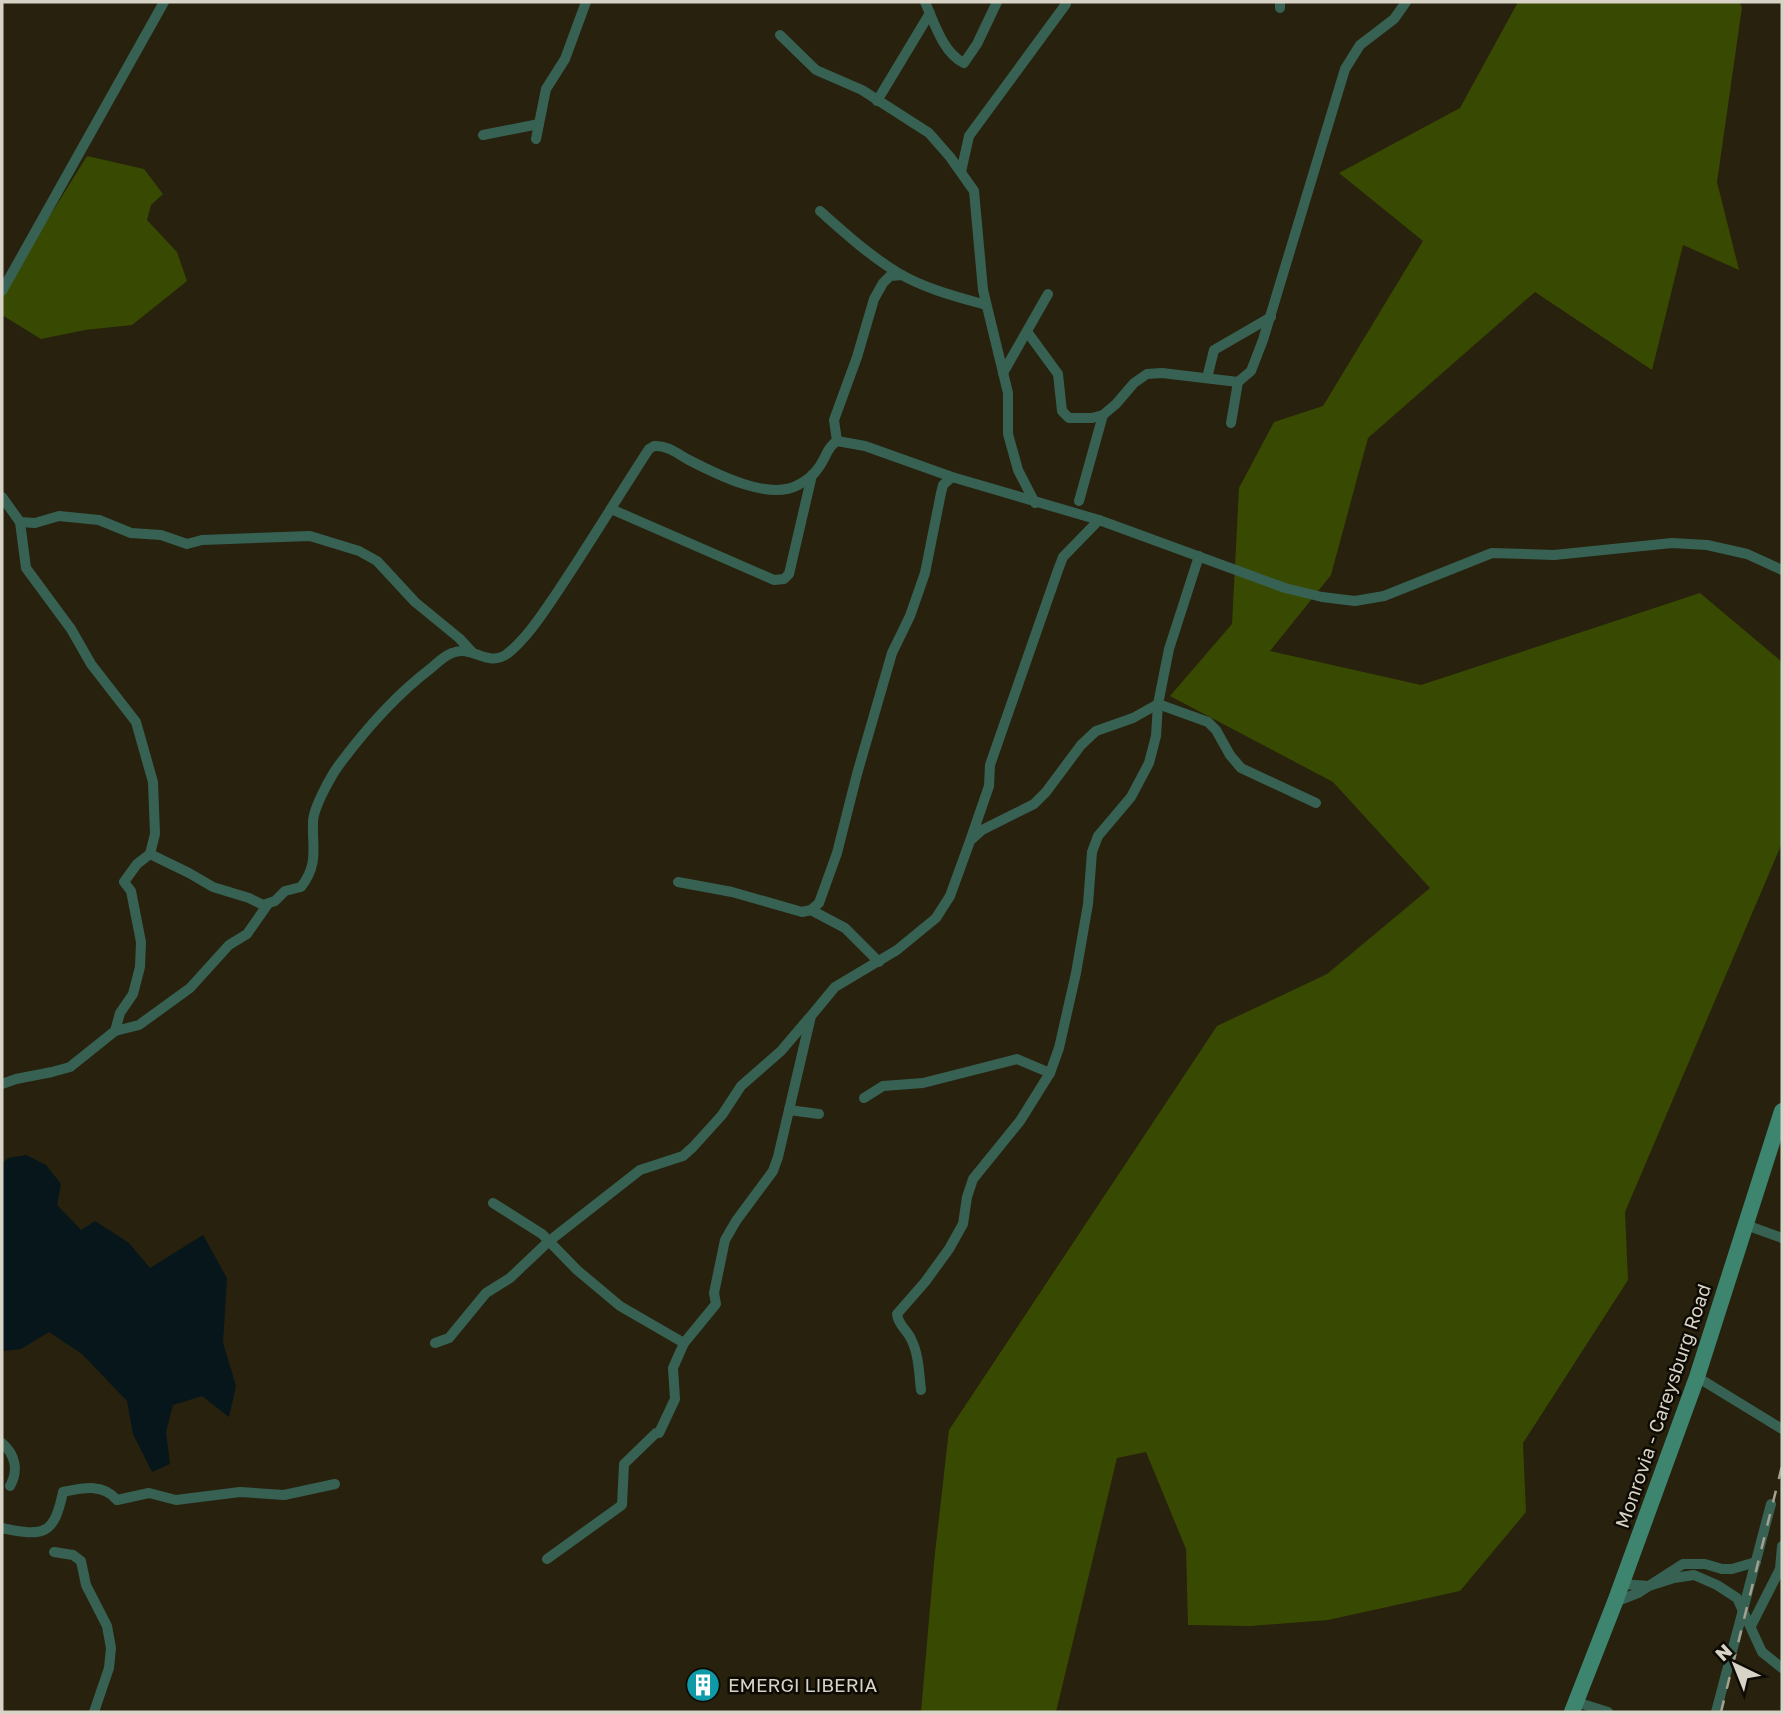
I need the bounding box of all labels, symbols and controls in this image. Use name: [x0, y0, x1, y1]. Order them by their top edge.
street label: Monrovia - Careysburg Road: [1610, 1281, 1715, 1531]
north arrow: [1700, 1630, 1770, 1700]
text: N: [1710, 1639, 1736, 1666]
building icon: EMERGI LIBERIA: [684, 1666, 722, 1704]
place label: EMERGI LIBERIA: [728, 1673, 878, 1696]

